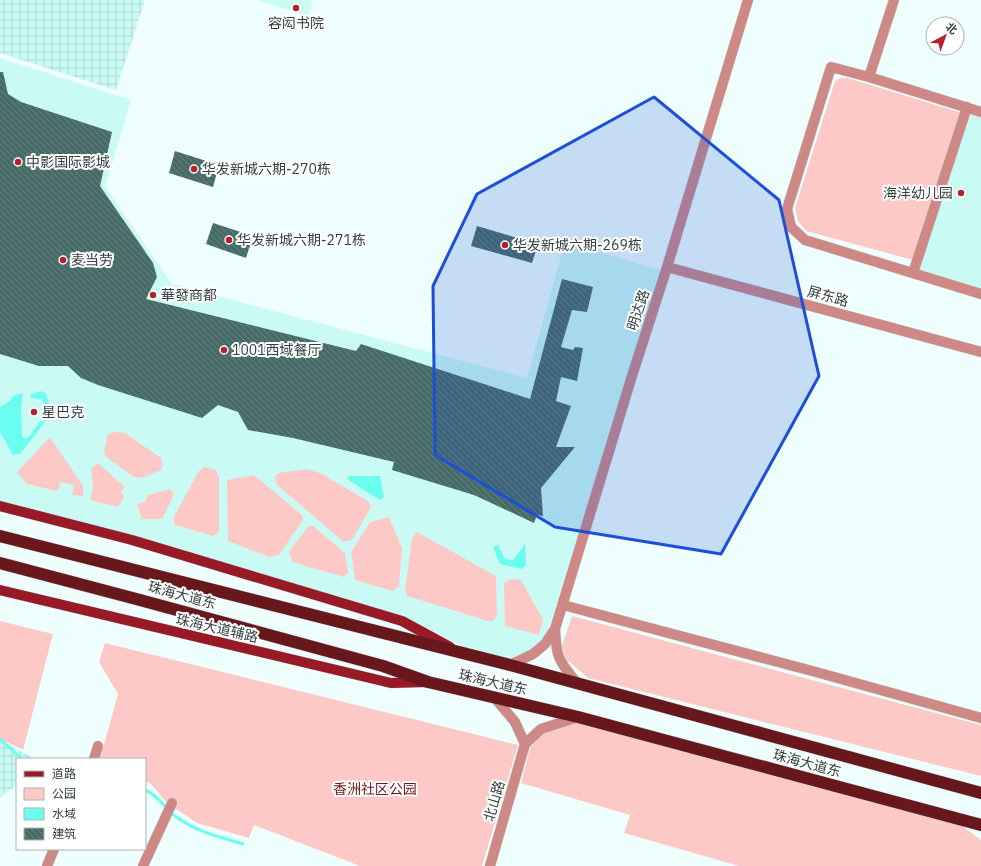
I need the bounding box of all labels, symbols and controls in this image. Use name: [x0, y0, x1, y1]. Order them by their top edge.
marker: 容闳书院: [291, 3, 301, 13]
place label: 容闳书院: [268, 14, 324, 32]
north arrow: [925, 16, 965, 56]
text: 北: [943, 20, 960, 37]
place label: 中影国际影城: [26, 153, 110, 171]
marker: 中影国际影城: [13, 157, 23, 167]
place label: 华发新城六期-270栋: [202, 160, 331, 178]
marker: 华发新城六期-270栋: [189, 164, 199, 174]
place label: 海洋幼儿园: [883, 184, 953, 202]
marker: 海洋幼儿园: [956, 188, 966, 198]
place label: 华发新城六期-271栋: [237, 231, 366, 249]
marker: 华发新城六期-271栋: [224, 235, 234, 245]
place label: 华发新城六期-269栋: [513, 236, 642, 254]
marker: 华发新城六期-269栋: [500, 240, 510, 250]
place label: 麦当劳: [71, 251, 113, 269]
marker: 麦当劳: [58, 255, 68, 265]
street label: 屏东路: [805, 282, 851, 310]
place label: 華發商都: [161, 286, 217, 304]
street label: 明达路: [623, 287, 653, 333]
marker: 華發商都: [148, 290, 158, 300]
place label: 1001西域餐厅: [232, 341, 322, 359]
marker: 1001西域餐厅: [219, 345, 229, 355]
place label: 星巴克: [42, 403, 84, 421]
marker: 星巴克: [29, 407, 39, 417]
street label: 珠海大道东: [146, 577, 218, 613]
street label: 珠海大道辅路: [174, 610, 260, 646]
street label: 珠海大道东: [457, 665, 529, 699]
street label: 珠海大道东: [771, 745, 843, 781]
legend: [16, 758, 146, 850]
text: 道路: [52, 766, 76, 781]
street label: 北山路: [480, 778, 508, 824]
park label: 香洲社区公园: [333, 780, 417, 798]
text: 公园: [52, 786, 76, 801]
text: 水域: [52, 806, 76, 821]
text: 建筑: [52, 826, 76, 841]

